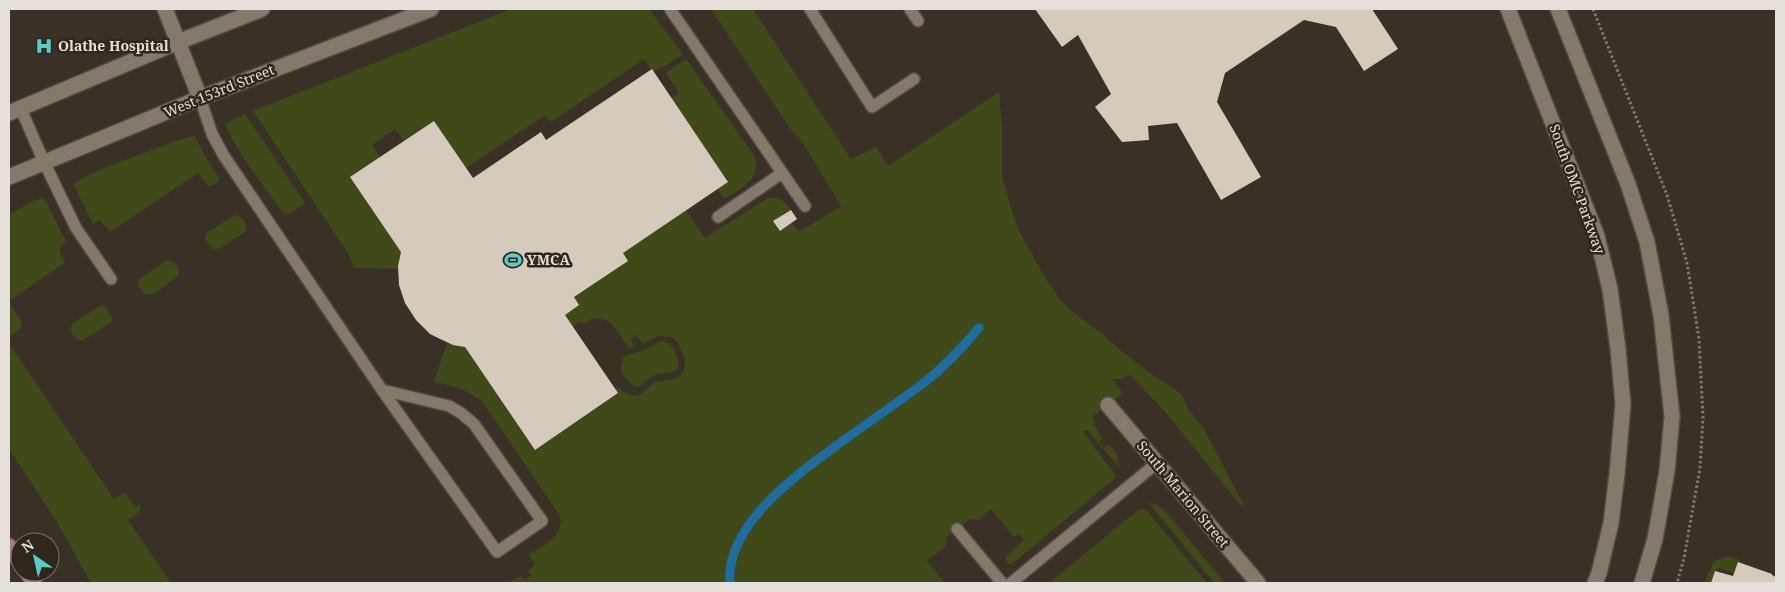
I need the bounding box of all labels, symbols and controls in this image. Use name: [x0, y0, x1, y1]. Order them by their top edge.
hospital icon: Olathe Hospital: [34, 36, 54, 56]
place label: Olathe Hospital: [58, 36, 169, 55]
street label: West 153rd Street: [161, 60, 277, 121]
street label: South OMC Parkway: [1545, 121, 1610, 256]
sports icon: YMCA: [503, 250, 523, 270]
place label: YMCA: [527, 250, 570, 269]
street label: South Marion Street: [1133, 436, 1234, 551]
north arrow: [10, 532, 60, 582]
text: N: [18, 535, 37, 557]

